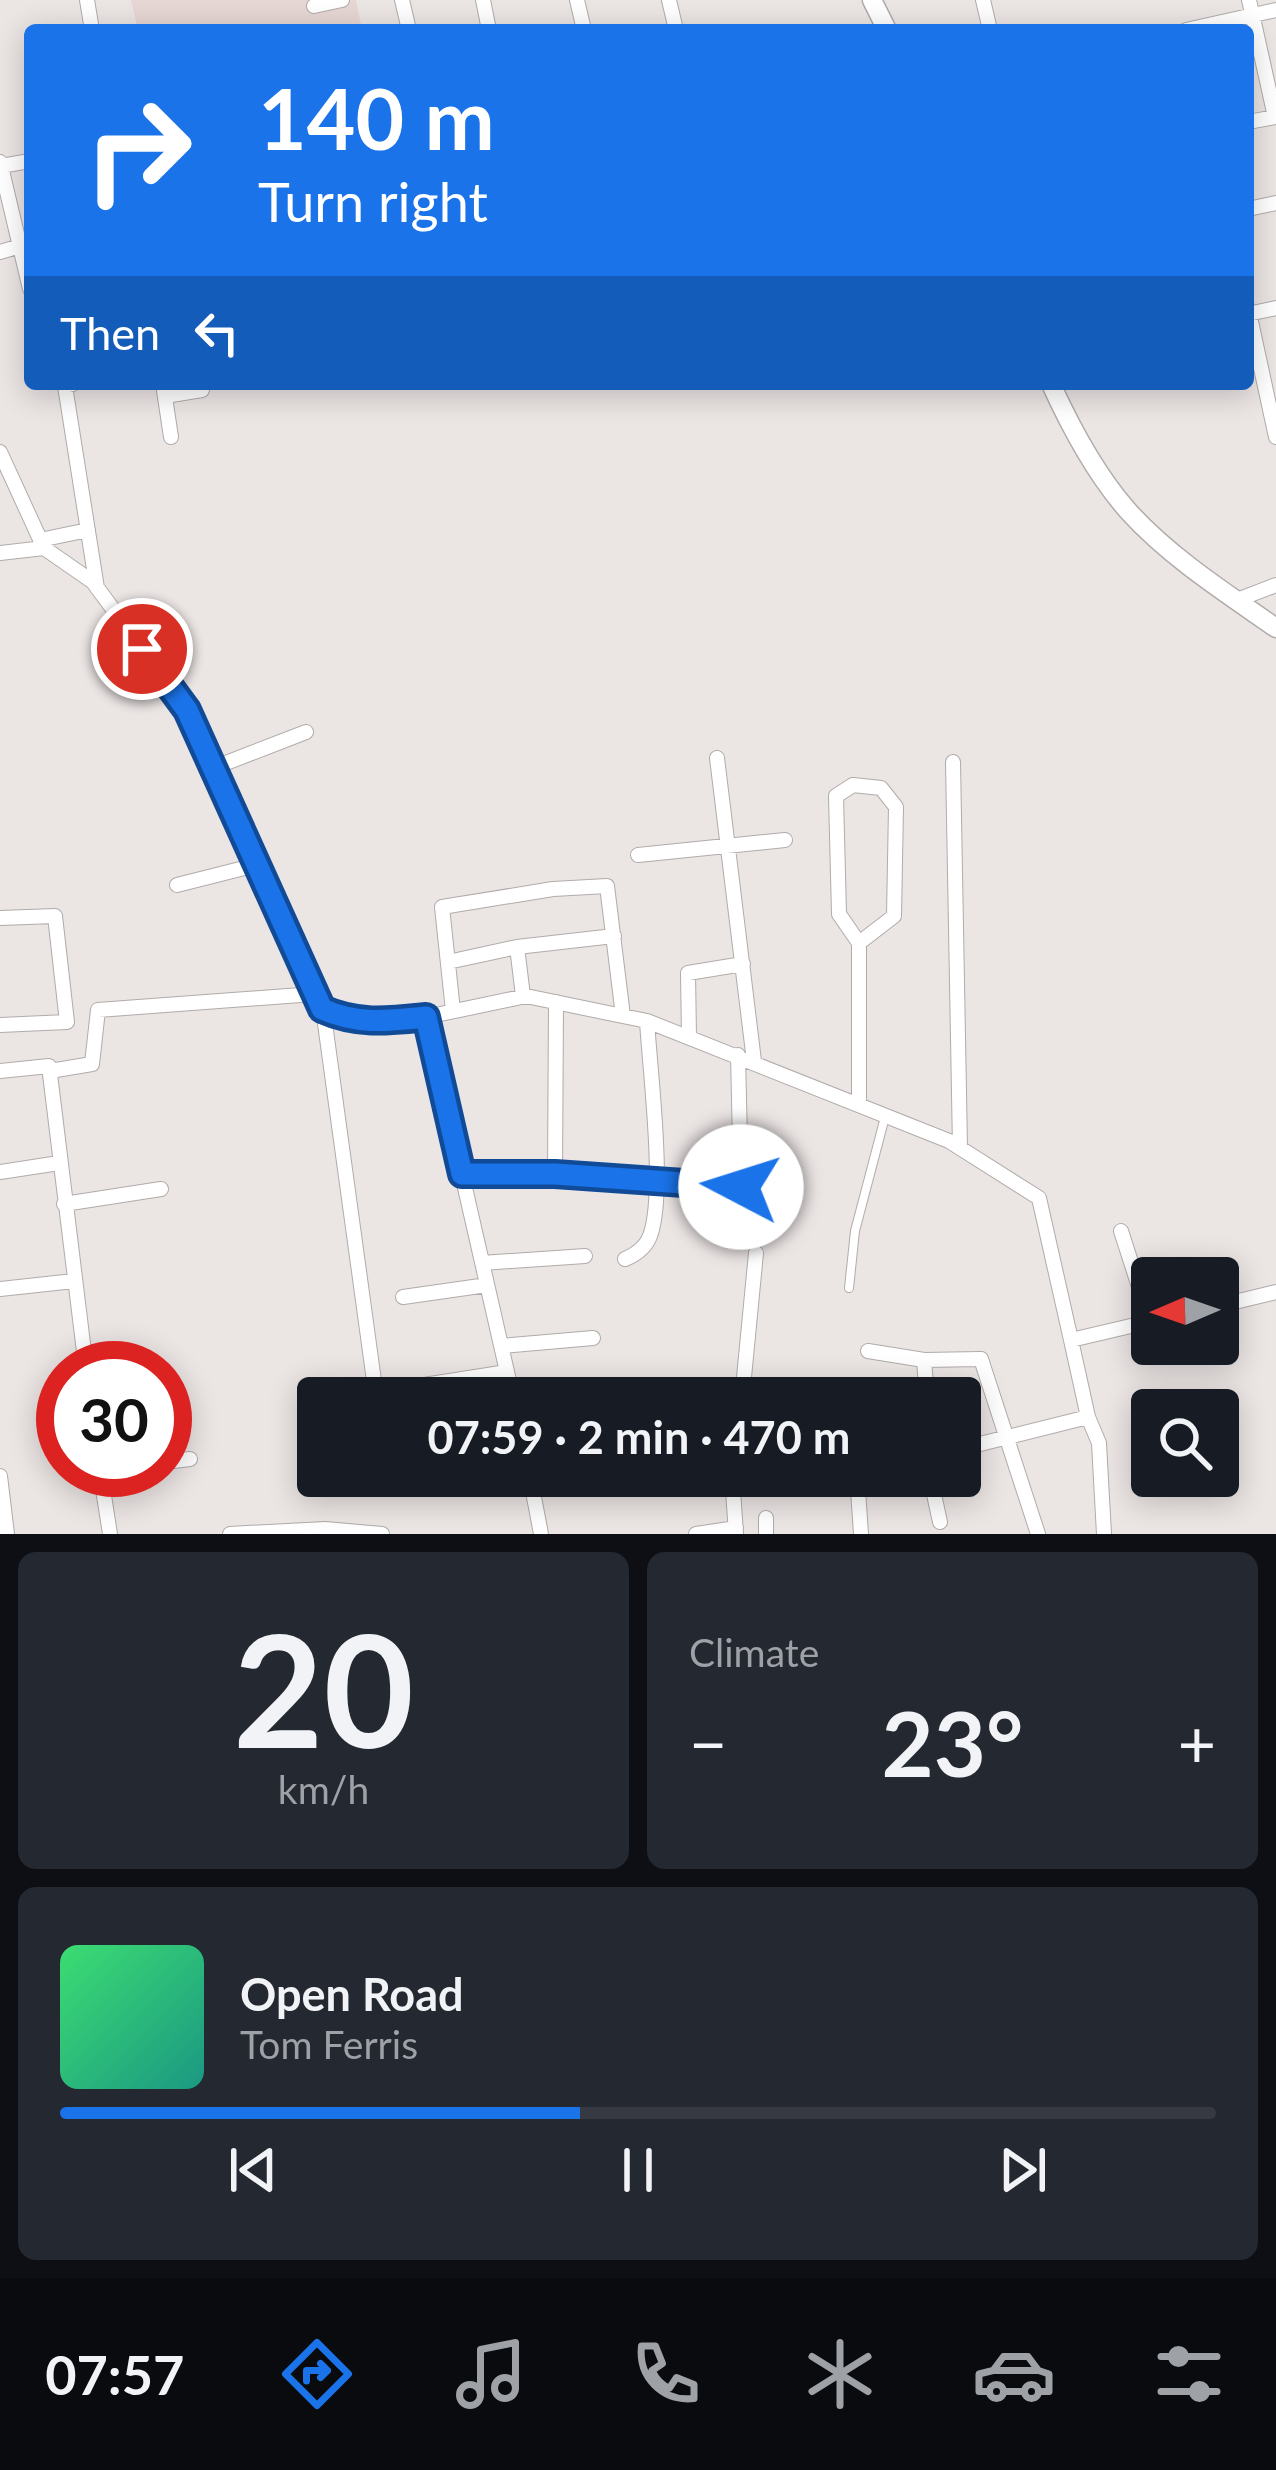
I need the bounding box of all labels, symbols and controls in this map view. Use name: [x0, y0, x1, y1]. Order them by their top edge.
text: 140 m: [258, 67, 495, 168]
icon: right: [60, 72, 216, 228]
text: Turn right: [258, 169, 488, 234]
icon: left: [184, 300, 250, 366]
text: Then: [60, 306, 160, 360]
pin: [91, 598, 193, 700]
icon: arrive: [109, 616, 175, 682]
position arrow: [678, 1124, 804, 1250]
north arrow: [1131, 1257, 1239, 1365]
map controls: [1131, 1257, 1239, 1497]
speed limit sign: 30: [36, 1341, 192, 1497]
button: search: [1131, 1389, 1239, 1497]
text: 07:59 · 2 min · 470 m: [428, 1410, 850, 1464]
text: 20: [233, 1594, 414, 1781]
text: Climate: [689, 1629, 819, 1675]
text: 23°: [882, 1688, 1023, 1796]
text: −: [689, 1703, 727, 1782]
text: +: [1178, 1703, 1216, 1782]
text: km/h: [278, 1766, 369, 1812]
text: Open Road: [240, 1967, 464, 2021]
text: Tom Ferris: [240, 2021, 418, 2067]
icon: previous: [220, 2137, 286, 2203]
icon: pause: [605, 2137, 671, 2203]
icon: next: [990, 2137, 1056, 2203]
icon: directions: [275, 2332, 359, 2416]
icon: music: [449, 2332, 533, 2416]
icon: phone: [624, 2332, 708, 2416]
icon: climate: [798, 2332, 882, 2416]
icon: car: [972, 2332, 1056, 2416]
icon: filters: [1147, 2332, 1231, 2416]
text: 07:57: [45, 2342, 184, 2407]

